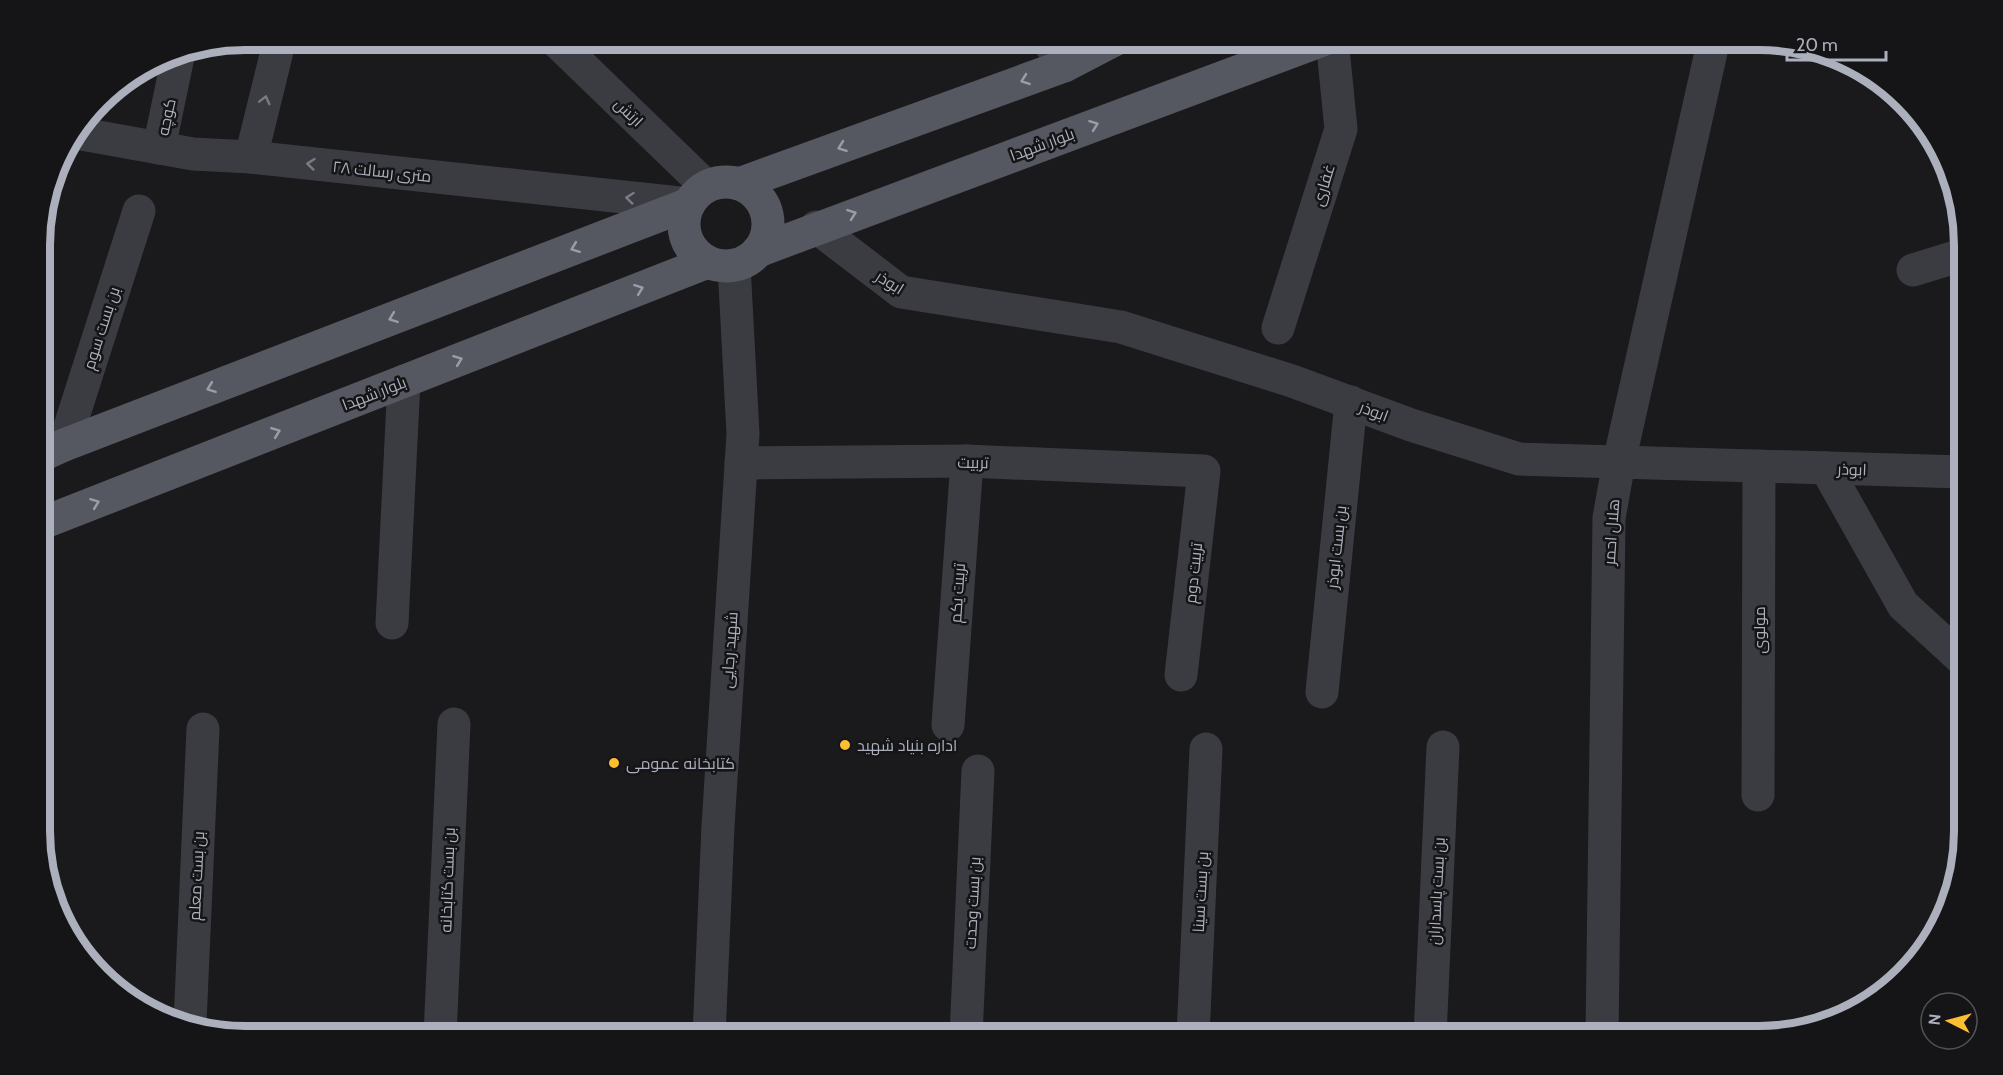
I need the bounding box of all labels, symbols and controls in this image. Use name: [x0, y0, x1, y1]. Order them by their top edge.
scale bar: [1787, 24, 1886, 62]
text: 20 m: [1796, 34, 1838, 56]
one-way arrow: [1020, 73, 1031, 86]
street label: ارتش: [610, 94, 647, 131]
one-way arrow: [257, 95, 270, 105]
street label: کوچه: [153, 97, 182, 138]
one-way arrow: [1088, 119, 1099, 132]
street label: بلوار شهدا: [1007, 124, 1077, 166]
one-way arrow: [837, 139, 848, 152]
street label: ۲۸ متری رسالت: [331, 157, 432, 187]
one-way arrow: [307, 158, 316, 170]
street label: غفاری: [1308, 162, 1340, 209]
one-way arrow: [626, 192, 635, 205]
one-way arrow: [846, 209, 857, 221]
one-way arrow: [570, 241, 581, 253]
street label: ابوذر: [871, 266, 907, 298]
street label: بن بست سوم: [79, 284, 126, 373]
one-way arrow: [633, 284, 644, 296]
one-way arrow: [388, 311, 399, 323]
one-way arrow: [452, 355, 462, 368]
street label: بلوار شهدا: [339, 373, 409, 415]
one-way arrow: [206, 381, 217, 393]
street label: ابوذر: [1356, 397, 1391, 426]
one-way arrow: [270, 426, 281, 439]
street label: تربیت: [957, 453, 989, 472]
street label: ابوذر: [1836, 459, 1867, 480]
one-way arrow: [88, 498, 99, 510]
street label: هلال احمر: [1600, 498, 1624, 567]
street label: بن بست ابوذر: [1323, 505, 1351, 591]
street label: تربیت دوم: [1181, 541, 1208, 605]
street label: تربیت یکم: [946, 562, 971, 624]
street label: مولوی: [1750, 606, 1770, 654]
street label: شهید رجایی: [717, 611, 743, 689]
place label: اداره بنیاد شهید: [857, 736, 957, 756]
marker: اداره بنیاد شهید: [838, 738, 852, 752]
place label: کتابخانه عمومی: [626, 754, 735, 774]
marker: کتابخانه عمومی: [607, 756, 621, 770]
street label: بن بست کتابخانه: [436, 827, 460, 933]
street label: بن بست معلم: [185, 831, 210, 921]
street label: بن بست پاسداران: [1424, 837, 1451, 946]
street label: بن بست سینا: [1189, 851, 1213, 933]
street label: بن بست وحدت: [961, 856, 985, 950]
north arrow: [1919, 991, 1979, 1051]
text: N: [1925, 1013, 1945, 1026]

